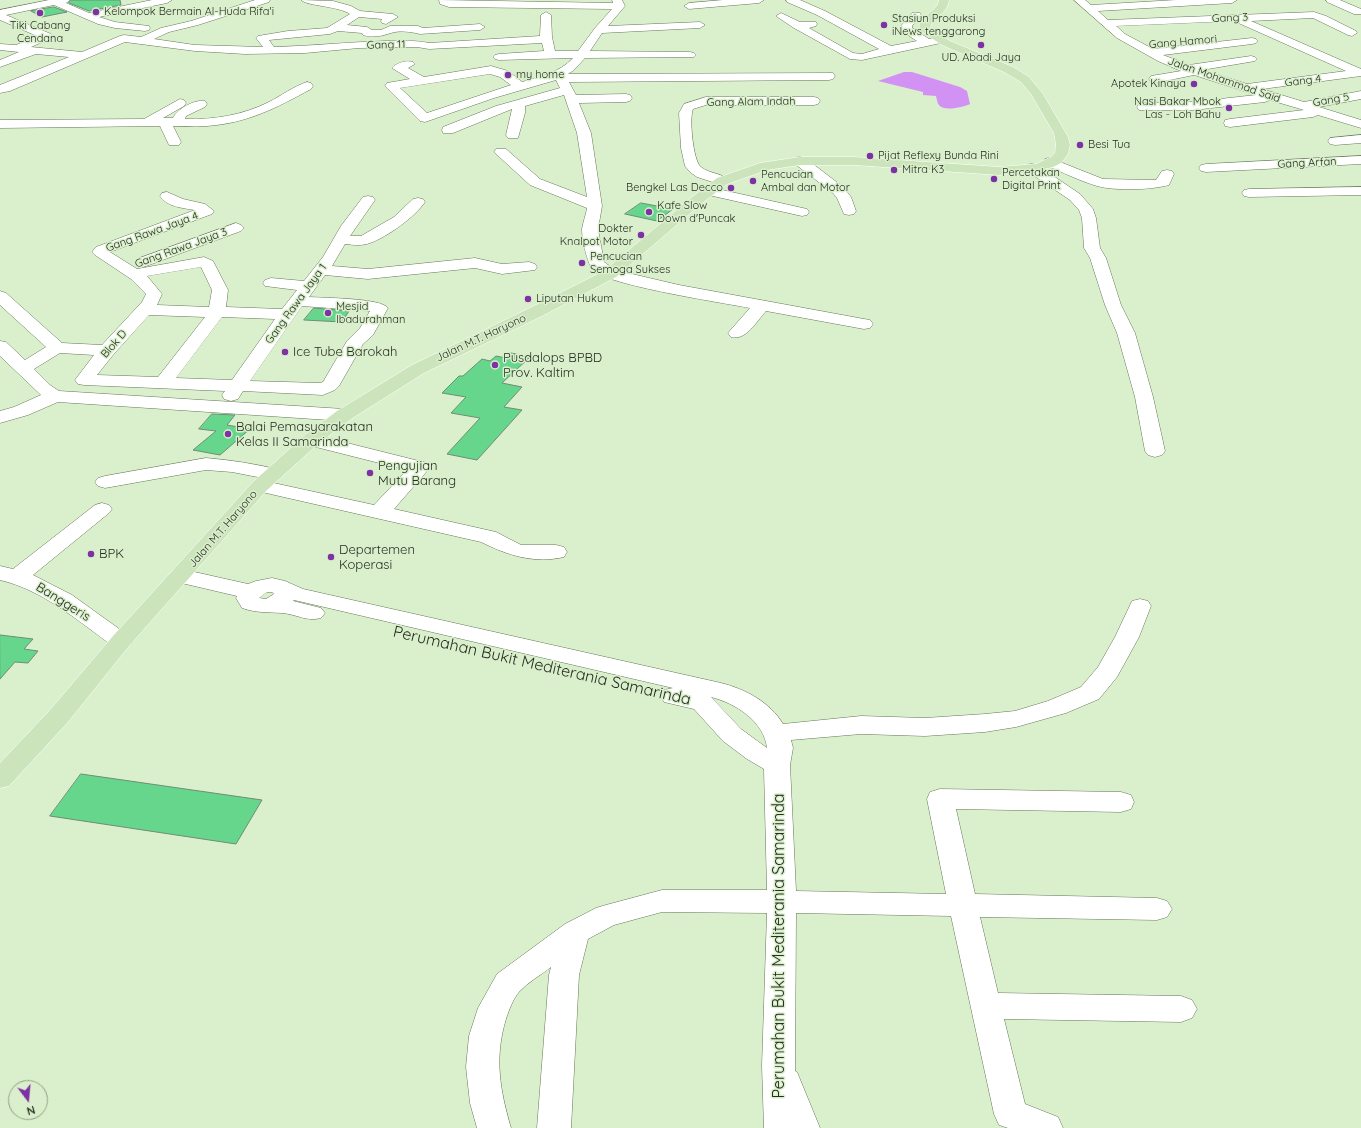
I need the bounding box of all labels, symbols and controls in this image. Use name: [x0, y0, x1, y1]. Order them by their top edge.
place label: Kelompok Bermain Al-Huda Rifa'i: [104, 5, 274, 19]
marker: Kelompok Bermain Al-Huda Rifa'i: [91, 7, 101, 17]
marker: Tiki Cabang Cendana: [35, 8, 45, 18]
street label: Gang 3: [1212, 11, 1248, 25]
place label: Stasiun Produksi iNews tenggarong: [892, 12, 985, 38]
place label: Tiki Cabang Cendana: [10, 19, 70, 45]
marker: Stasiun Produksi iNews tenggarong: [879, 20, 889, 30]
street label: Gang Hamori: [1148, 32, 1218, 52]
street label: Gang 11: [366, 38, 406, 52]
marker: UD. Abadi Jaya: [976, 40, 986, 50]
place label: UD. Abadi Jaya: [941, 51, 1021, 65]
street label: Jalan Mohammad Said: [1166, 54, 1282, 106]
place label: my home: [516, 68, 564, 82]
marker: my home: [503, 70, 513, 80]
street label: Gang 4: [1284, 72, 1322, 90]
place label: Apotek Kinaya: [1111, 77, 1186, 91]
marker: Apotek Kinaya: [1189, 79, 1199, 89]
street label: Gang 5: [1312, 90, 1350, 110]
street label: Gang Alam Indah: [707, 95, 795, 109]
place label: Nasi Bakar Mbok Las - Loh Bahu: [1134, 95, 1221, 121]
marker: Nasi Bakar Mbok Las - Loh Bahu: [1224, 103, 1234, 113]
place label: Besi Tua: [1088, 138, 1130, 152]
marker: Besi Tua: [1075, 140, 1085, 150]
place label: Pijat Reflexy Bunda Rini: [878, 149, 999, 163]
marker: Pijat Reflexy Bunda Rini: [865, 151, 875, 161]
street label: Gang Arfan: [1277, 155, 1337, 171]
place label: Mitra K3: [902, 163, 944, 177]
marker: Mitra K3: [889, 165, 899, 175]
place label: Percetakan Digital Print: [1002, 166, 1061, 192]
place label: Pencucian Ambal dan Motor: [761, 168, 850, 194]
marker: Percetakan Digital Print: [989, 174, 999, 184]
marker: Pencucian Ambal dan Motor: [748, 176, 758, 186]
place label: Bengkel Las Decco: [626, 181, 723, 195]
marker: Bengkel Las Decco: [726, 183, 736, 193]
place label: Kafe Slow Down d'Puncak: [657, 199, 735, 225]
marker: Kafe Slow Down d'Puncak: [644, 207, 654, 217]
street label: Gang Rawa Jaya 4: [104, 209, 200, 255]
place label: Dokter Knalpot Motor: [560, 222, 633, 248]
street label: Gang Rawa Jaya 3: [133, 225, 229, 271]
marker: Dokter Knalpot Motor: [636, 230, 646, 240]
place label: Pencucian Semoga Sukses: [590, 250, 670, 276]
marker: Pencucian Semoga Sukses: [577, 258, 587, 268]
street label: Gang Rawa Jaya 1: [263, 261, 329, 347]
place label: Liputan Hukum: [536, 292, 613, 306]
marker: Liputan Hukum: [523, 294, 533, 304]
place label: Mesjid Ibadurahman: [336, 300, 405, 326]
marker: Mesjid Ibadurahman: [323, 308, 333, 318]
street label: Jalan M.T. Haryono: [434, 311, 528, 365]
street label: Blok D: [98, 327, 130, 361]
place label: Ice Tube Barokah: [293, 344, 397, 360]
marker: Ice Tube Barokah: [280, 347, 290, 357]
place label: Pusdalops BPBD Prov. Kaltim: [503, 350, 602, 381]
marker: Pusdalops BPBD Prov. Kaltim: [490, 360, 500, 370]
place label: Balai Pemasyarakatan Kelas II Samarinda: [236, 419, 373, 450]
marker: Balai Pemasyarakatan Kelas II Samarinda: [223, 429, 233, 439]
place label: Pengujian Mutu Barang: [378, 458, 456, 489]
marker: Pengujian Mutu Barang: [365, 468, 375, 478]
street label: Jalan M.T. Haryono: [186, 488, 260, 570]
place label: Departemen Koperasi: [339, 542, 415, 573]
place label: BPK: [99, 546, 124, 562]
marker: BPK: [86, 549, 96, 559]
marker: Departemen Koperasi: [326, 552, 336, 562]
street label: Banggeris: [33, 579, 93, 625]
street label: Perumahan Bukit Mediterania Samarinda: [391, 622, 693, 710]
street label: Perumahan Bukit Mediterania Samarinda: [769, 793, 789, 1099]
north arrow: [8, 1080, 48, 1120]
text: N: [25, 1103, 37, 1118]

